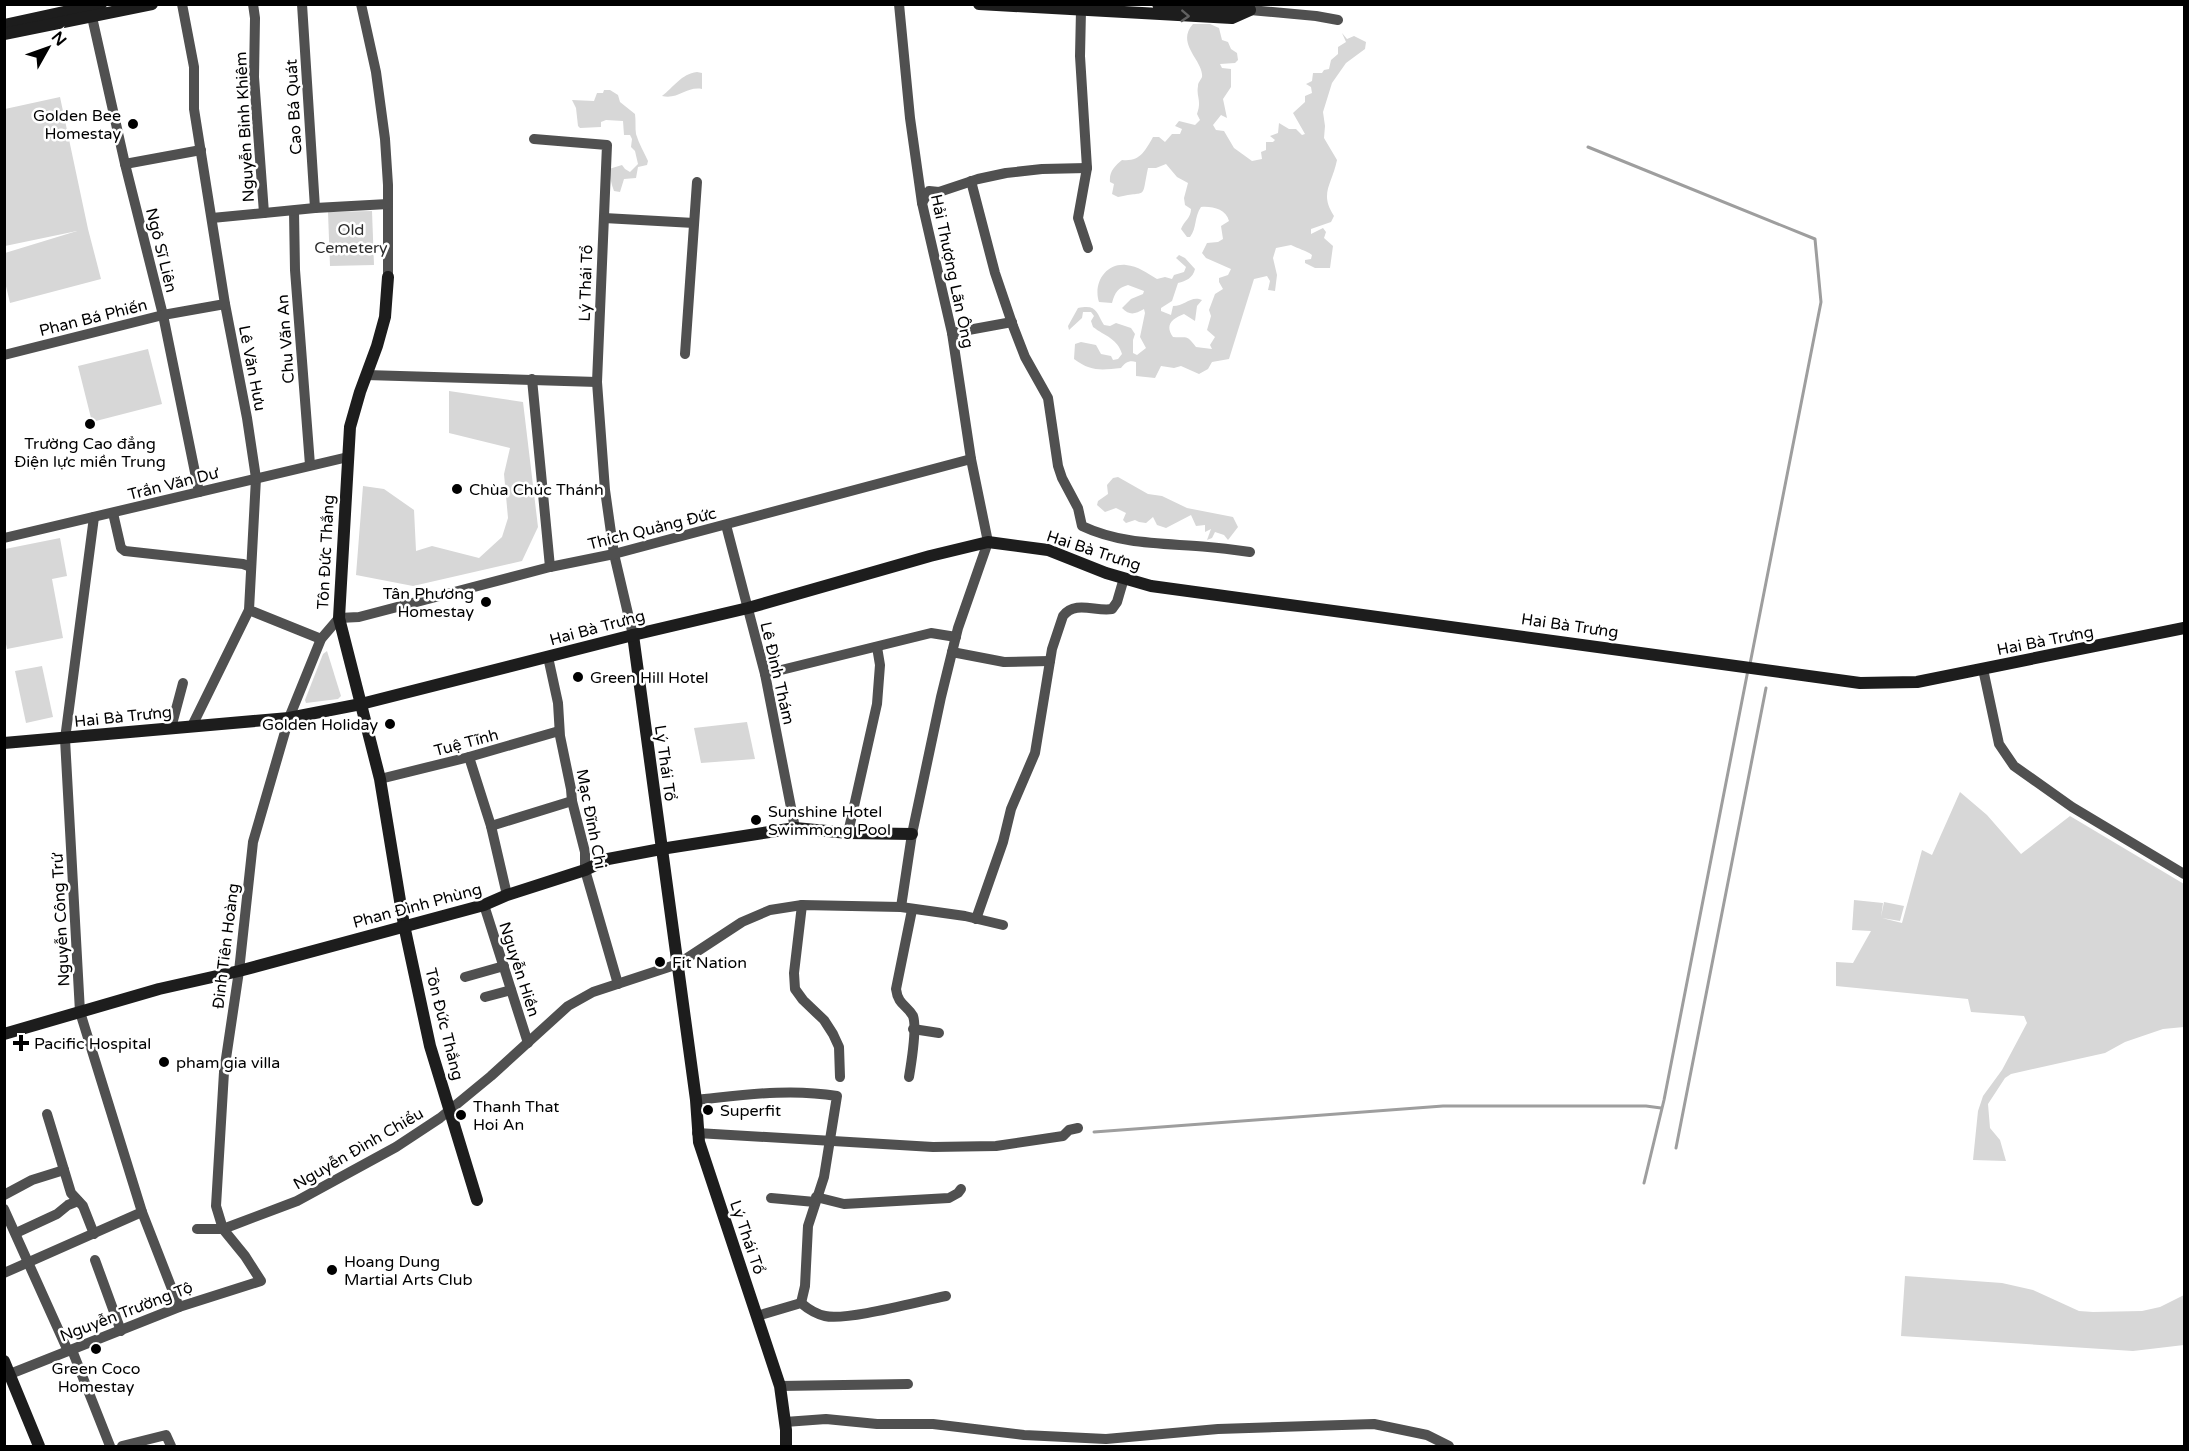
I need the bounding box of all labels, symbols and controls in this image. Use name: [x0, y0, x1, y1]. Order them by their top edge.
one-way arrow: [1180, 9, 1189, 22]
north arrow: [18, 18, 78, 78]
text: N: [47, 28, 71, 50]
street label: Nguyễn Bỉnh Khiêm: [231, 51, 259, 203]
street label: Cao Bá Quát: [282, 59, 306, 155]
place label: Golden Bee Homestay: [33, 106, 121, 144]
marker: Golden Bee Homestay: [126, 117, 140, 131]
street label: Hải Thượng Lãn Ông: [926, 192, 978, 350]
street label: Ngô Sĩ Liên: [141, 206, 181, 295]
park label: Old Cemetery: [314, 220, 388, 258]
street label: Lý Thái Tổ: [575, 244, 597, 322]
street label: Chu Văn An: [273, 294, 299, 384]
street label: Phan Bá Phiến: [37, 295, 149, 341]
street label: Lê Văn Hưu: [234, 324, 270, 413]
marker: Trường Cao đẳng Điện lực miền Trung: [83, 417, 97, 431]
place label: Trường Cao đẳng Điện lực miền Trung: [14, 434, 166, 472]
street label: Trần Văn Dư: [126, 463, 222, 505]
place label: Chùa Chúc Thánh: [469, 480, 604, 500]
marker: Chùa Chúc Thánh: [450, 482, 464, 496]
street label: Tôn Đức Thắng: [313, 494, 339, 610]
street label: Thích Quảng Đức: [586, 503, 719, 555]
street label: Hai Bà Trưng: [1044, 526, 1143, 576]
place label: Tân Phương Homestay: [383, 584, 474, 622]
marker: Tân Phương Homestay: [479, 595, 493, 609]
street label: Hai Bà Trưng: [547, 606, 647, 650]
street label: Hai Bà Trưng: [1520, 609, 1620, 643]
street label: Lê Đình Thám: [755, 620, 799, 727]
street label: Hai Bà Trưng: [1995, 622, 2095, 660]
place label: Green Hill Hotel: [590, 668, 709, 688]
marker: Green Hill Hotel: [571, 670, 585, 684]
street label: Hai Bà Trưng: [73, 702, 173, 732]
place label: Golden Holiday: [262, 715, 378, 735]
marker: Golden Holiday: [383, 717, 397, 731]
street label: Lý Thái Tổ: [650, 724, 680, 803]
street label: Tuệ Tĩnh: [432, 725, 501, 761]
street label: Mạc Đĩnh Chi: [572, 767, 611, 871]
place label: Sunshine Hotel Swimmong Pool: [768, 802, 891, 840]
marker: Sunshine Hotel Swimmong Pool: [749, 813, 763, 827]
street label: Nguyễn Công Trứ: [47, 852, 74, 987]
street label: Phan Đình Phùng: [351, 879, 484, 933]
street label: Đinh Tiên Hoàng: [208, 882, 244, 1010]
street label: Nguyễn Hiền: [494, 919, 544, 1019]
place label: Fit Nation: [672, 953, 747, 973]
marker: Fit Nation: [653, 955, 667, 969]
street label: Tôn Đức Thắng: [420, 966, 468, 1083]
marker: Pacific Hospital: [12, 1034, 30, 1052]
place label: Pacific Hospital: [34, 1034, 151, 1054]
place label: pham gia villa: [176, 1053, 280, 1073]
marker: pham gia villa: [157, 1055, 171, 1069]
place label: Thanh That Hoi An: [473, 1097, 559, 1135]
place label: Superfit: [720, 1101, 781, 1121]
street label: Nguyễn Đình Chiểu: [290, 1103, 427, 1194]
marker: Superfit: [701, 1103, 715, 1117]
marker: Thanh That Hoi An: [454, 1108, 468, 1122]
street label: Lý Thái Tổ: [725, 1198, 769, 1277]
place label: Hoang Dung Martial Arts Club: [344, 1252, 473, 1290]
marker: Hoang Dung Martial Arts Club: [325, 1263, 339, 1277]
street label: Nguyễn Trường Tộ: [57, 1277, 196, 1347]
marker: Green Coco Homestay: [89, 1342, 103, 1356]
place label: Green Coco Homestay: [52, 1359, 140, 1397]

